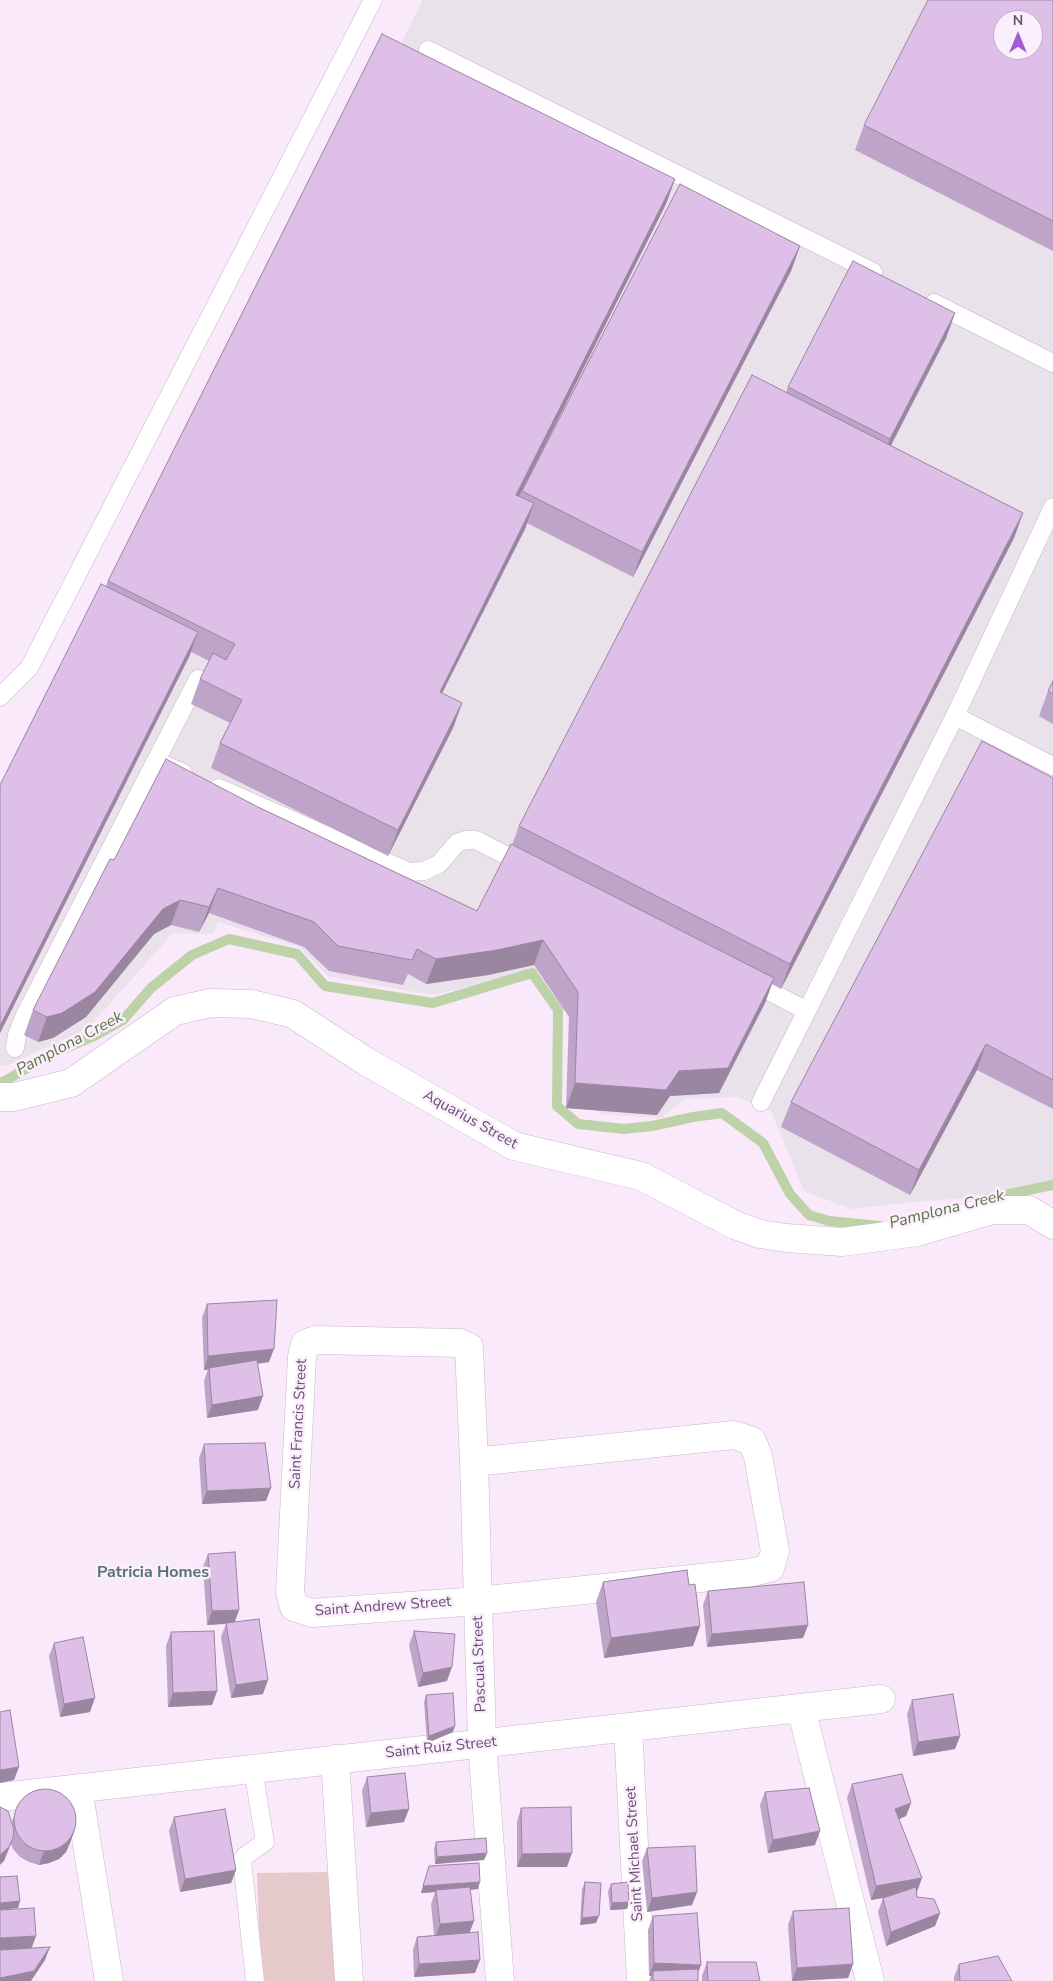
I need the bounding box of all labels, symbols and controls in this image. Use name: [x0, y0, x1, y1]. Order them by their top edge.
north arrow: [993, 10, 1043, 60]
text: N: [1013, 11, 1023, 30]
water label: Pamplona Creek: [13, 1008, 127, 1080]
street label: Aquarius Street: [420, 1087, 520, 1153]
water label: Pamplona Creek: [887, 1186, 1007, 1234]
street label: Saint Francis Street: [287, 1358, 311, 1490]
district label: Patricia Homes: [97, 1563, 209, 1583]
street label: Saint Andrew Street: [314, 1593, 452, 1621]
street label: Pascual Street: [469, 1615, 491, 1713]
street label: Saint Ruiz Street: [384, 1733, 498, 1763]
street label: Saint Michael Street: [622, 1786, 648, 1922]

